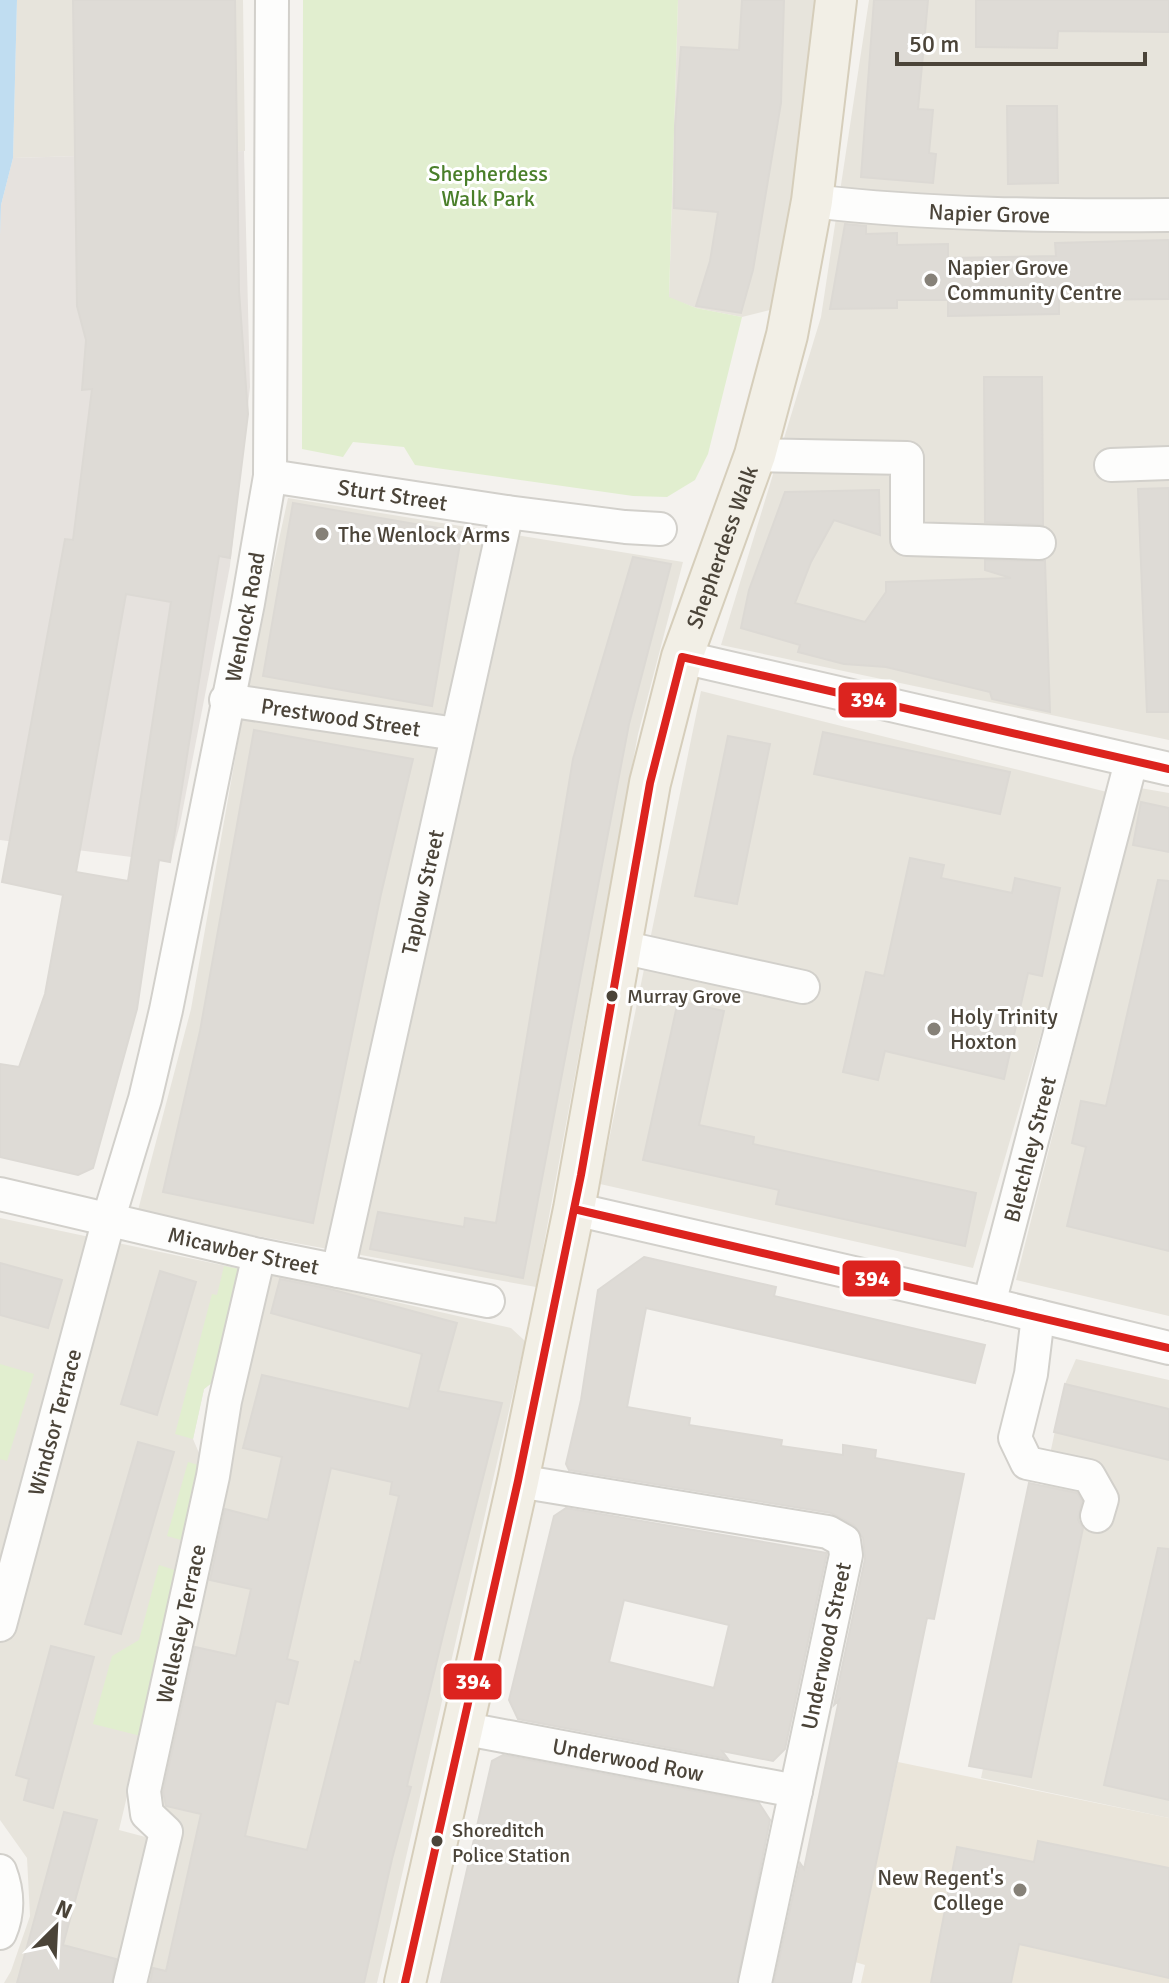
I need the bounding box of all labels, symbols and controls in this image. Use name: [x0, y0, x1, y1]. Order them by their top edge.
scale bar: [897, 16, 1145, 66]
text: 50 m: [909, 29, 959, 59]
park label: Shepherdess Walk Park: [428, 160, 548, 212]
street label: Napier Grove: [928, 198, 1050, 228]
place label: Napier Grove Community Centre: [947, 254, 1122, 306]
marker: Napier Grove Community Centre: [922, 271, 940, 289]
street label: Shepherdess Walk: [680, 462, 764, 632]
street label: Sturt Street: [336, 473, 450, 516]
place label: The Wenlock Arms: [338, 521, 510, 548]
marker: The Wenlock Arms: [313, 525, 331, 543]
street label: Wenlock Road: [219, 550, 270, 684]
line badge: 394: [837, 681, 898, 719]
text: 394: [850, 686, 886, 713]
street label: Prestwood Street: [259, 692, 423, 742]
street label: Taplow Street: [395, 827, 449, 958]
place label: Murray Grove: [627, 984, 741, 1009]
marker: Murray Grove: [604, 988, 620, 1004]
place label: Holy Trinity Hoxton: [950, 1003, 1058, 1055]
marker: Holy Trinity Hoxton: [925, 1020, 943, 1038]
street label: Bletchley Street: [997, 1073, 1062, 1225]
street label: Micawber Street: [165, 1221, 322, 1280]
line badge: 394: [841, 1259, 902, 1298]
text: 394: [854, 1265, 890, 1292]
street label: Windsor Terrace: [22, 1346, 87, 1498]
street label: Wellesley Terrace: [150, 1541, 211, 1706]
street label: Underwood Street: [795, 1560, 857, 1732]
line badge: 394: [442, 1662, 503, 1701]
text: 394: [455, 1668, 491, 1695]
street label: Underwood Row: [550, 1732, 706, 1787]
place label: Shoreditch Police Station: [452, 1818, 570, 1868]
marker: Shoreditch Police Station: [429, 1833, 445, 1849]
place label: New Regent's College: [877, 1864, 1004, 1916]
marker: New Regent's College: [1011, 1881, 1029, 1899]
north arrow: [16, 1887, 96, 1967]
text: N: [51, 1894, 76, 1925]

